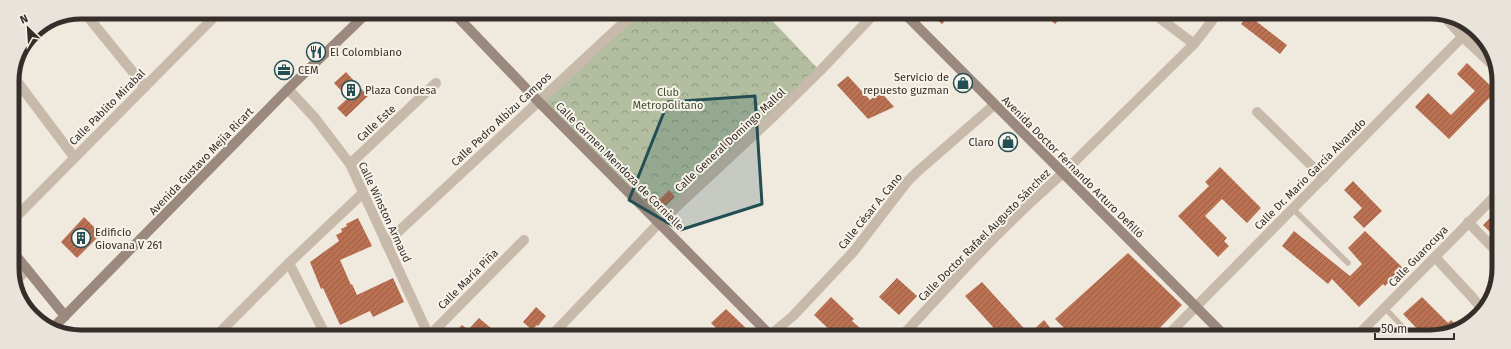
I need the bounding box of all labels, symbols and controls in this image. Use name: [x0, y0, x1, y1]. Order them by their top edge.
north arrow: [8, 8, 48, 48]
text: N: [18, 12, 30, 27]
restaurant icon: El Colombiano: [305, 41, 327, 63]
place label: El Colombiano: [330, 46, 402, 59]
office icon: CEM: [273, 59, 295, 81]
place label: CEM: [298, 64, 319, 77]
street label: Calle Pablito Mirabal: [67, 67, 148, 148]
street label: Calle Pedro Albizu Campos: [449, 70, 554, 169]
place label: Servicio de repuesto guzman: [863, 71, 949, 97]
shop icon: Servicio de repuesto guzman: [952, 72, 974, 94]
building icon: Plaza Condesa: [340, 79, 362, 101]
place label: Plaza Condesa: [365, 84, 436, 97]
park label: Club Metropolitano: [633, 86, 703, 112]
street label: Calle General Domingo Mallol: [672, 86, 788, 195]
street label: Avenida Doctor Fernando Arturo Defilló: [999, 94, 1146, 241]
street label: Calle Carmen Mendoza de Cornielle: [553, 100, 686, 233]
street label: Calle Este: [354, 102, 398, 144]
street label: Avenida Gustavo Mejía Ricart: [147, 105, 256, 218]
street label: Calle Dr. Mario García Alvarado: [1252, 116, 1369, 233]
shop icon: Claro: [997, 131, 1019, 153]
place label: Claro: [968, 136, 994, 149]
street label: Calle Winston Armaud: [356, 160, 414, 265]
street label: Calle Doctor Rafael Augusto Sánchez: [916, 167, 1053, 304]
street label: Calle César A. Cano: [836, 171, 905, 252]
street label: Calle Guarocuya: [1386, 223, 1451, 290]
place label: Edificio Giovana V 261: [95, 226, 163, 252]
building icon: Edificio Giovana V 261: [70, 227, 92, 249]
street label: Calle María Piña: [435, 246, 501, 312]
scale bar: [1375, 315, 1454, 341]
text: 50 m: [1381, 322, 1407, 336]

